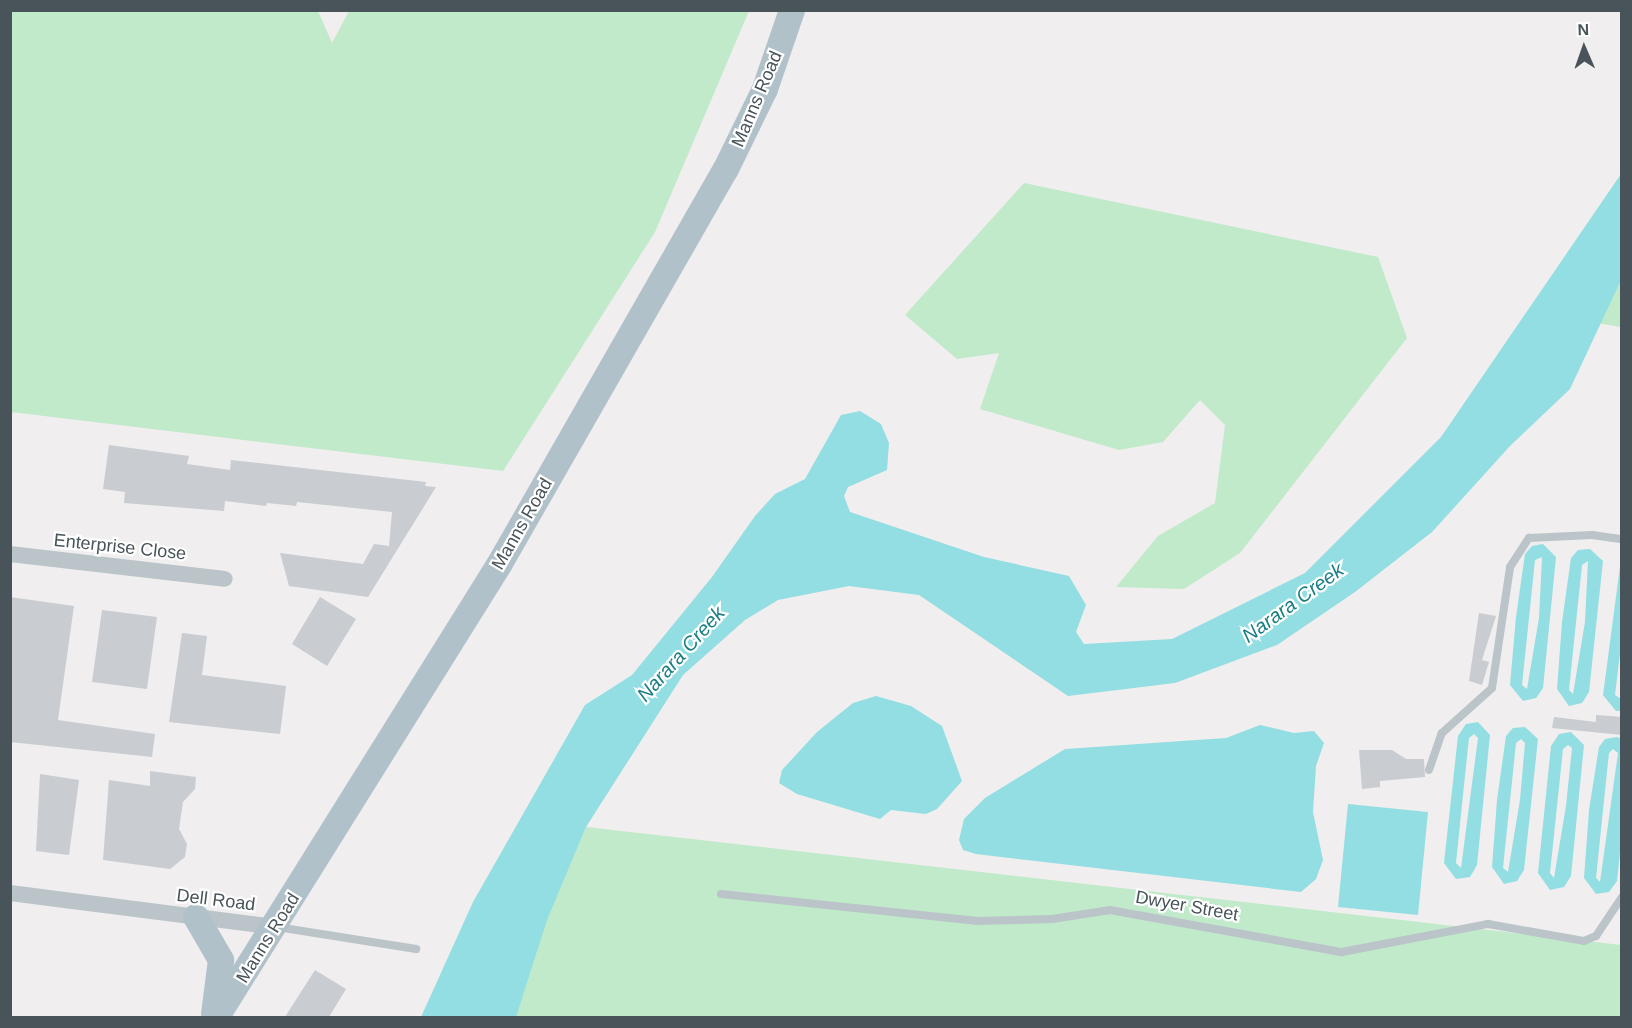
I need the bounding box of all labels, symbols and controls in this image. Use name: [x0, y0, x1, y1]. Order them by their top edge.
north arrow: [1554, 18, 1614, 78]
text: N: [1577, 21, 1589, 38]
street label: Manns Road: [727, 48, 787, 150]
street label: Manns Road: [487, 474, 557, 574]
street label: Enterprise Close: [53, 529, 187, 565]
water label: Narara Creek: [1237, 558, 1349, 648]
water label: Narara Creek: [632, 601, 730, 707]
street label: Dell Road: [175, 884, 257, 916]
street label: Dwyer Street: [1134, 886, 1240, 926]
street label: Manns Road: [232, 889, 304, 987]

